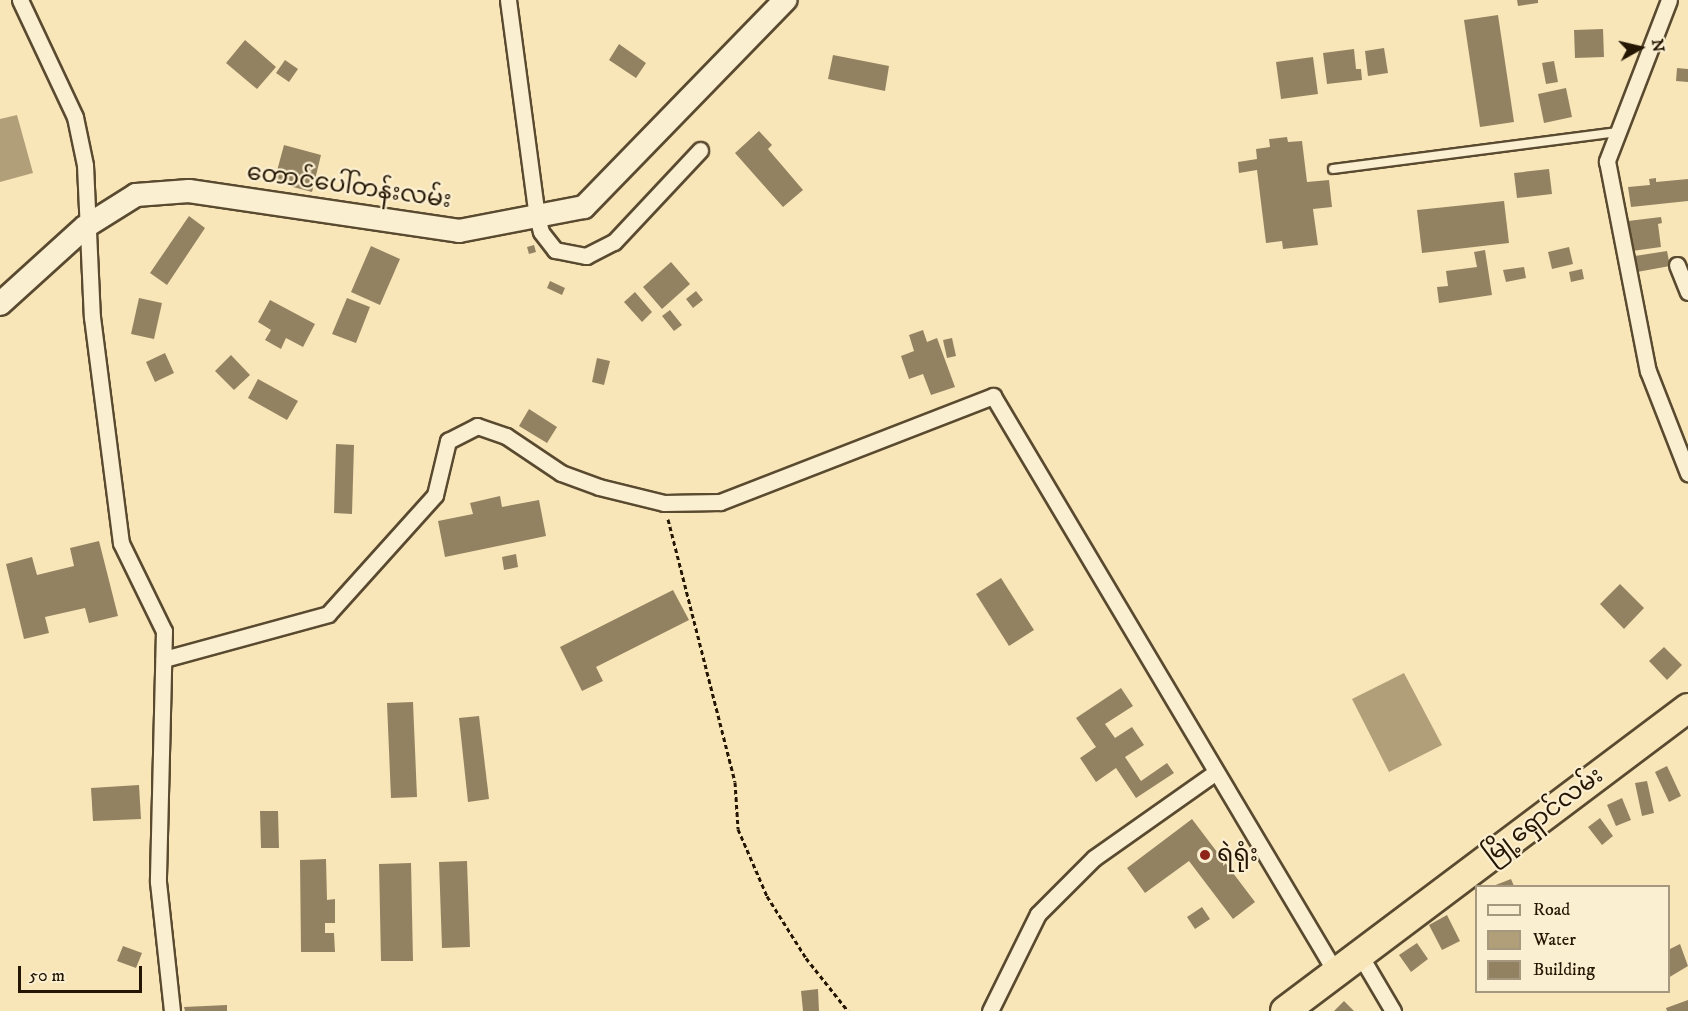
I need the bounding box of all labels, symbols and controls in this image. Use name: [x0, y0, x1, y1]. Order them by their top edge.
north arrow: [1610, 18, 1670, 78]
text: N: [1647, 38, 1669, 53]
street label: တောင်ပေါ်တန်းလမ်း: [245, 158, 453, 216]
street label: မြို့ရှောင်လမ်း: [1479, 762, 1609, 870]
place label: ရဲရုံး: [1217, 841, 1258, 869]
marker: ရဲရုံး: [1198, 848, 1212, 862]
legend: [1475, 885, 1670, 993]
text: Road: [1533, 899, 1570, 921]
text: Water: [1533, 929, 1576, 951]
scale bar: [21, 954, 146, 992]
text: Building: [1533, 959, 1595, 981]
text: 50 m: [29, 965, 65, 987]

